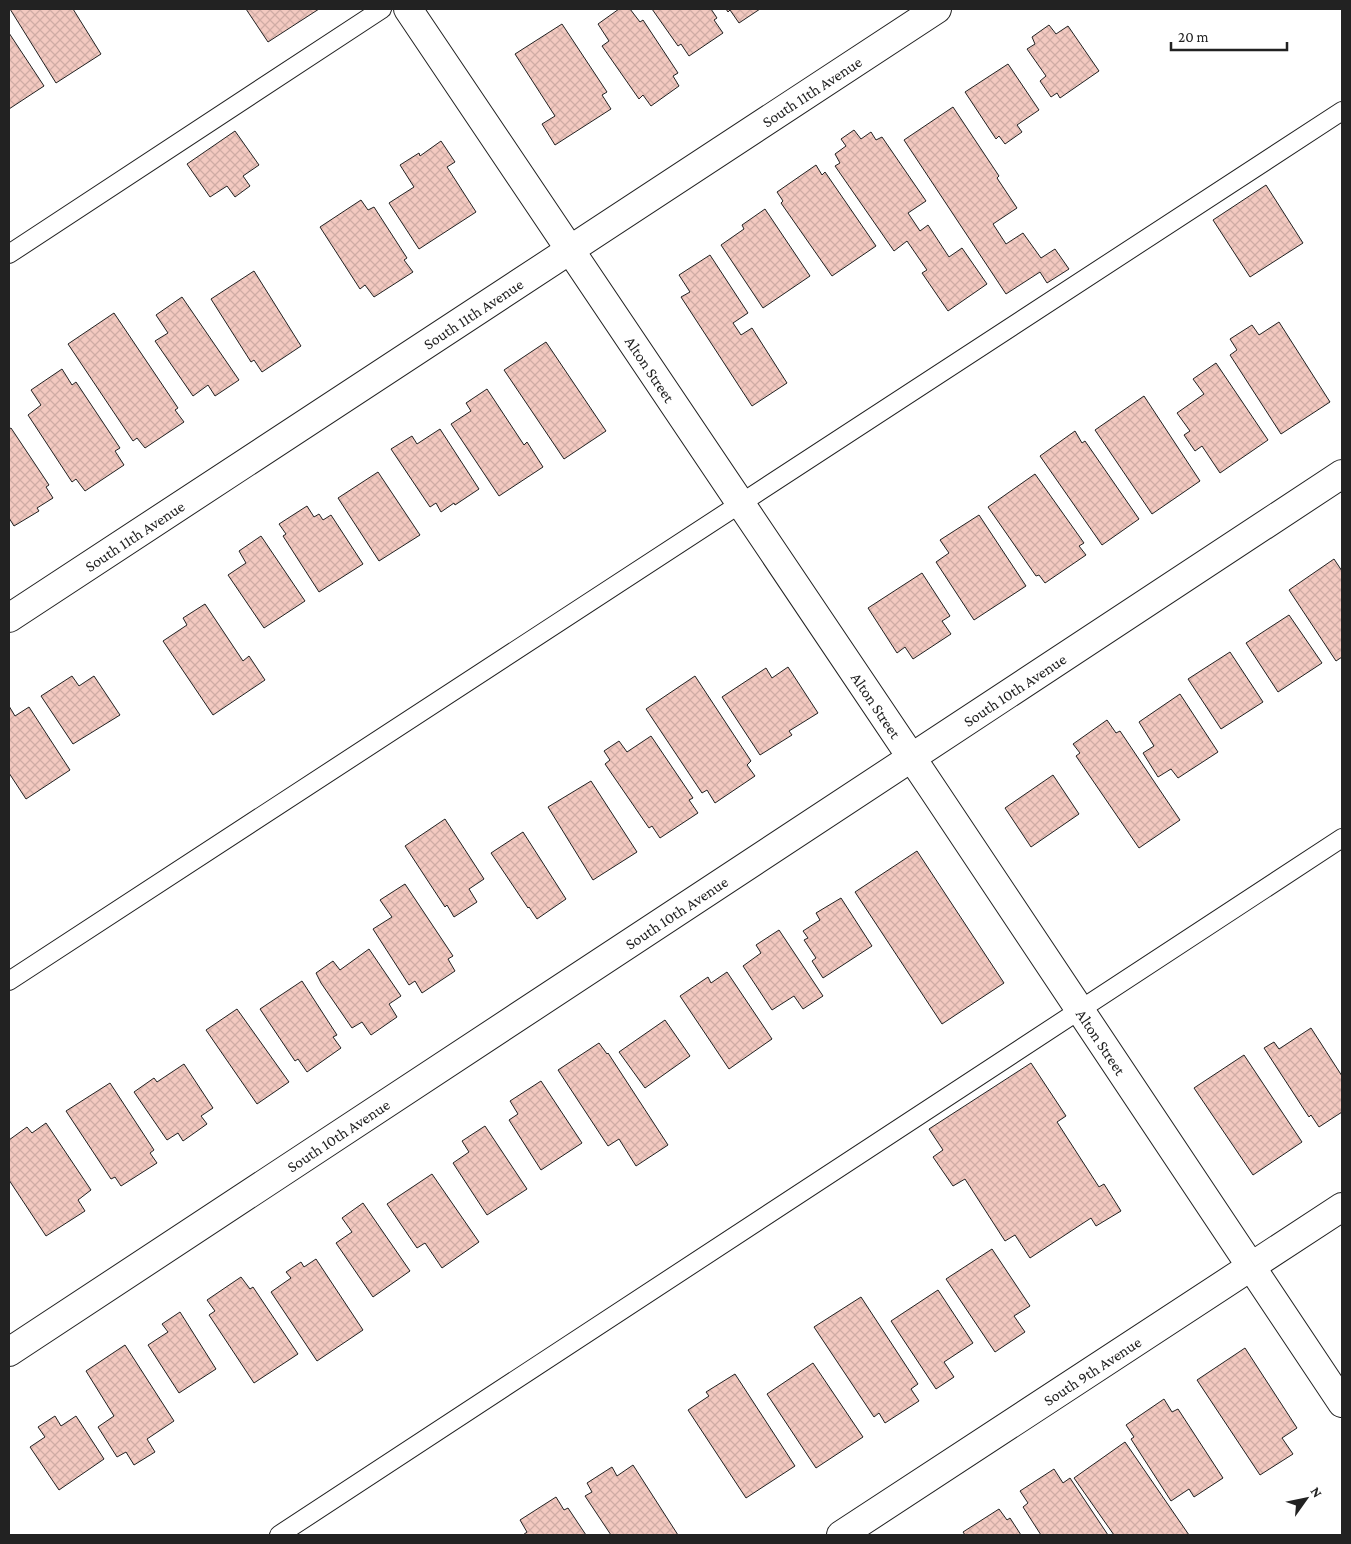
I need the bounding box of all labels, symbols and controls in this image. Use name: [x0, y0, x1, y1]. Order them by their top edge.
scale bar: [1171, 20, 1287, 52]
text: 20 m: [1178, 29, 1209, 45]
street label: South 11th Avenue: [759, 53, 865, 130]
street label: South 11th Avenue: [420, 275, 526, 353]
street label: Alton Street: [622, 333, 678, 406]
street label: South 11th Avenue: [82, 497, 188, 575]
street label: South 10th Avenue: [960, 650, 1069, 730]
street label: Alton Street: [848, 669, 904, 742]
street label: South 10th Avenue: [622, 873, 731, 953]
street label: Alton Street: [1073, 1006, 1129, 1079]
street label: South 10th Avenue: [284, 1096, 393, 1176]
street label: South 9th Avenue: [1040, 1333, 1144, 1409]
north arrow: [1281, 1474, 1331, 1524]
text: N: [1308, 1484, 1326, 1501]

